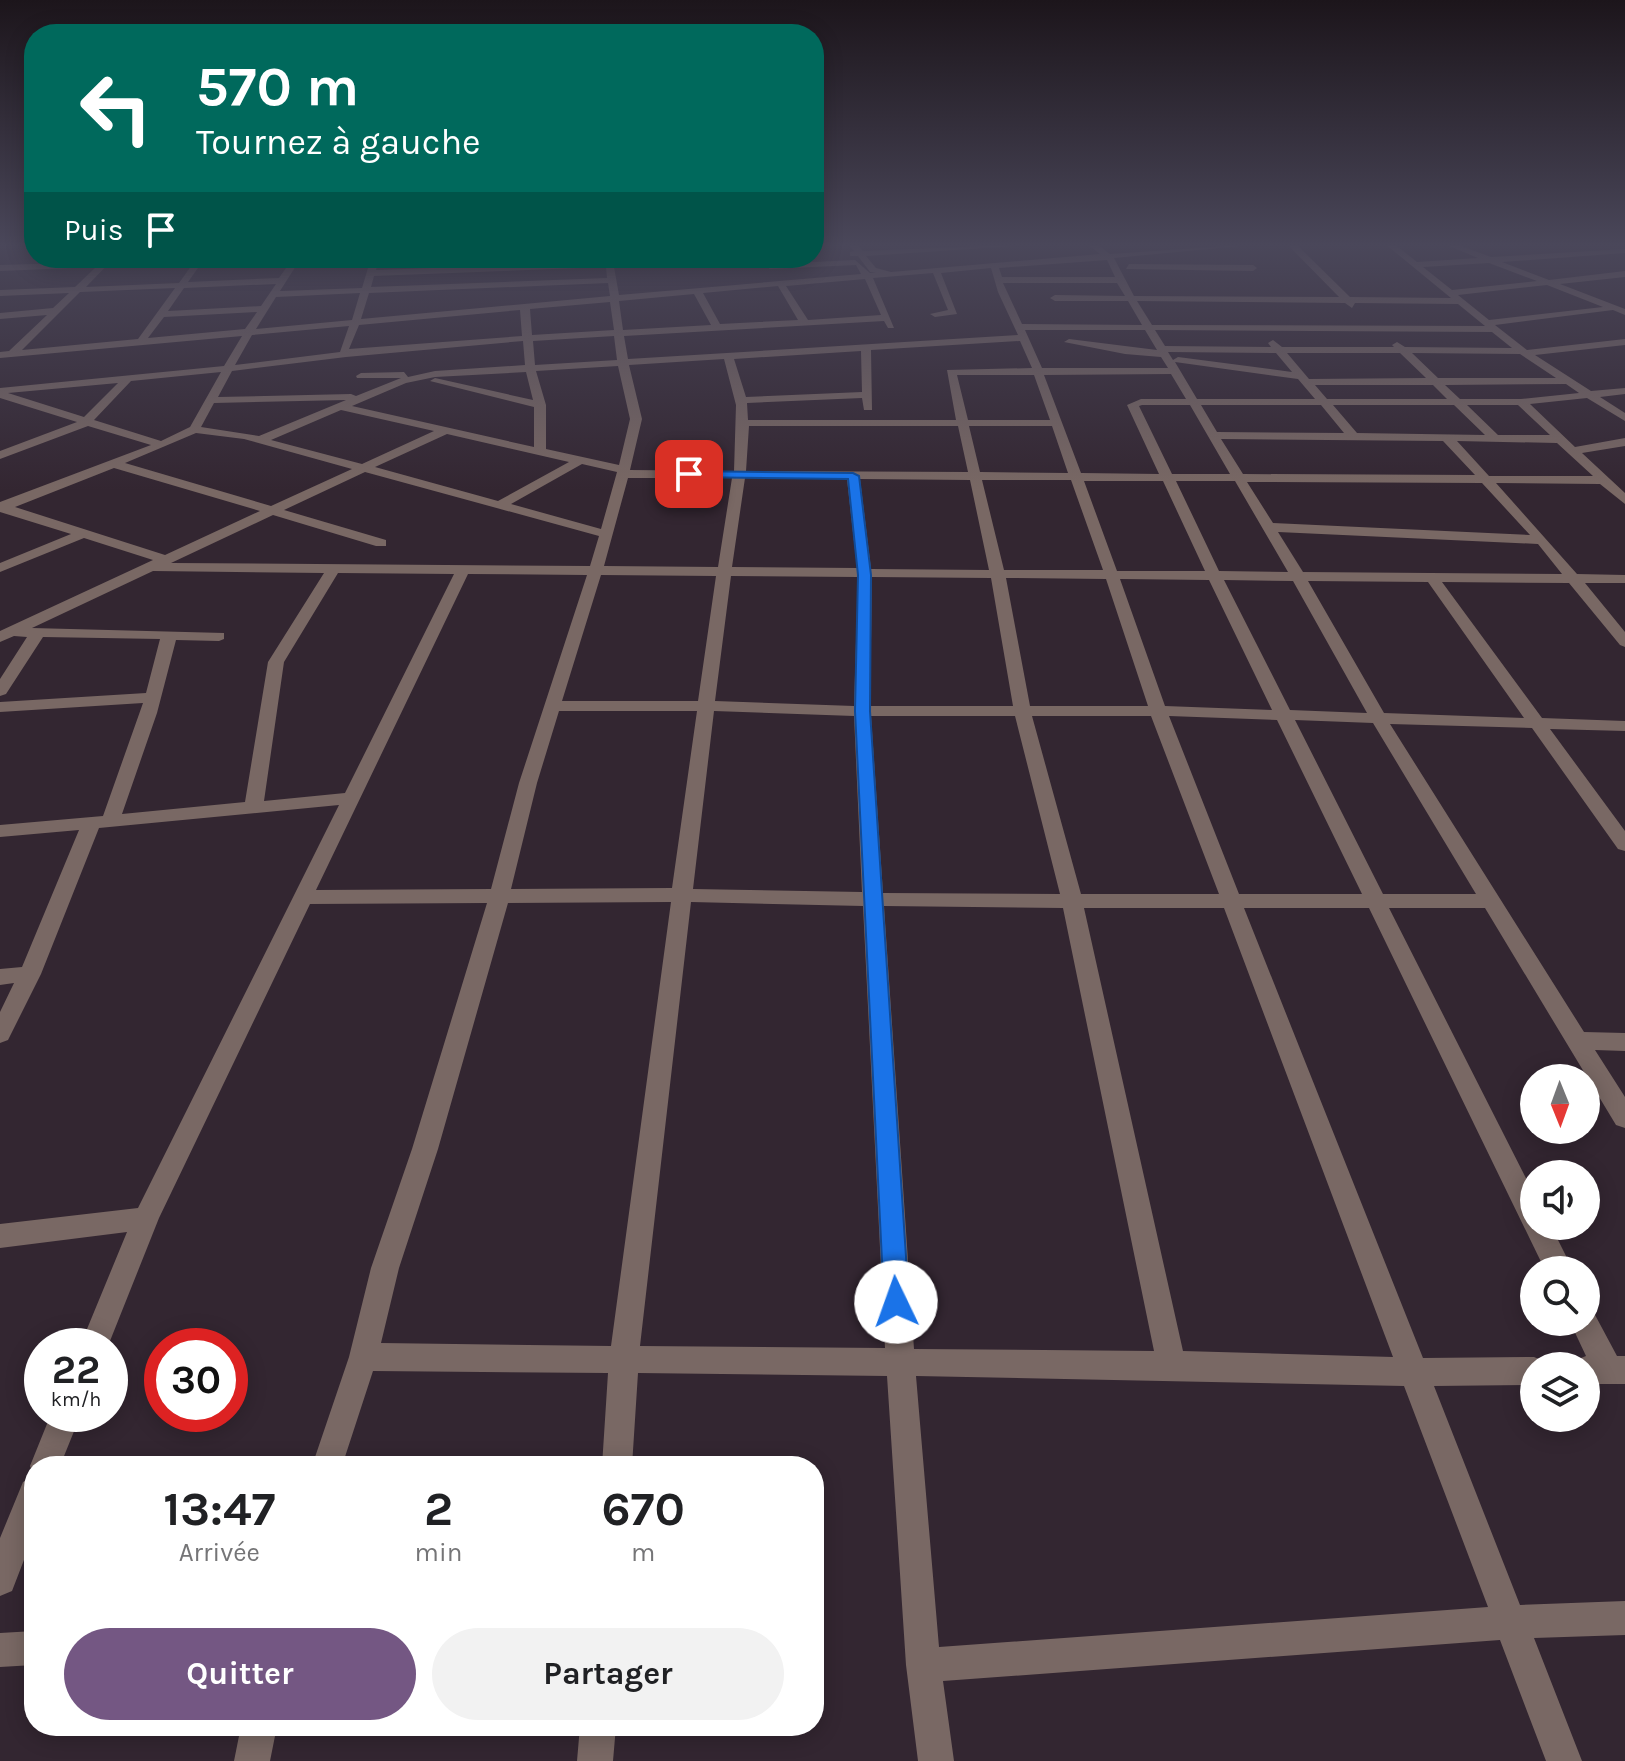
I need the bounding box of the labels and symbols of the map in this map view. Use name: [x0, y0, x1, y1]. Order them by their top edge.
pin: [655, 440, 723, 508]
north arrow: [1520, 1064, 1600, 1144]
position arrow: [854, 1260, 938, 1344]
speed limit sign: 30: [144, 1328, 248, 1432]

